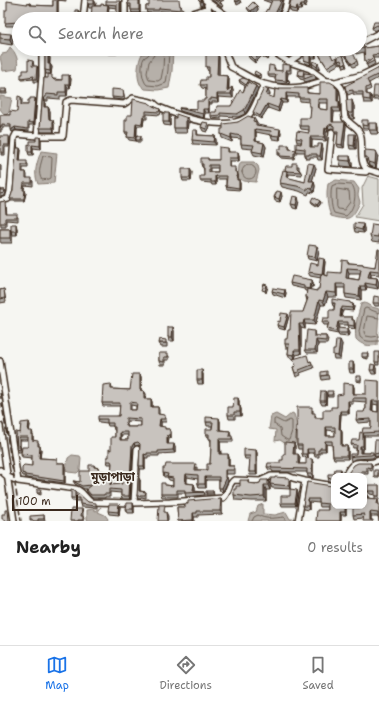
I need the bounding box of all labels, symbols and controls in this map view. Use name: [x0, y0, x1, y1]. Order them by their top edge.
search box: [12, 12, 367, 56]
icon: search: [26, 23, 48, 45]
text: Search here: [58, 24, 144, 44]
district label: মুড়াপাড়া: [90, 469, 136, 485]
map controls: [331, 473, 367, 509]
button: layers: [331, 473, 367, 509]
scale bar: [12, 493, 78, 512]
text: 100 m: [18, 494, 51, 509]
text: Nearby: [16, 536, 81, 558]
text: 0 results: [307, 539, 363, 556]
tab: Map: [45, 654, 69, 693]
tab: Directions: [159, 654, 212, 693]
tab: Saved: [302, 654, 334, 693]

